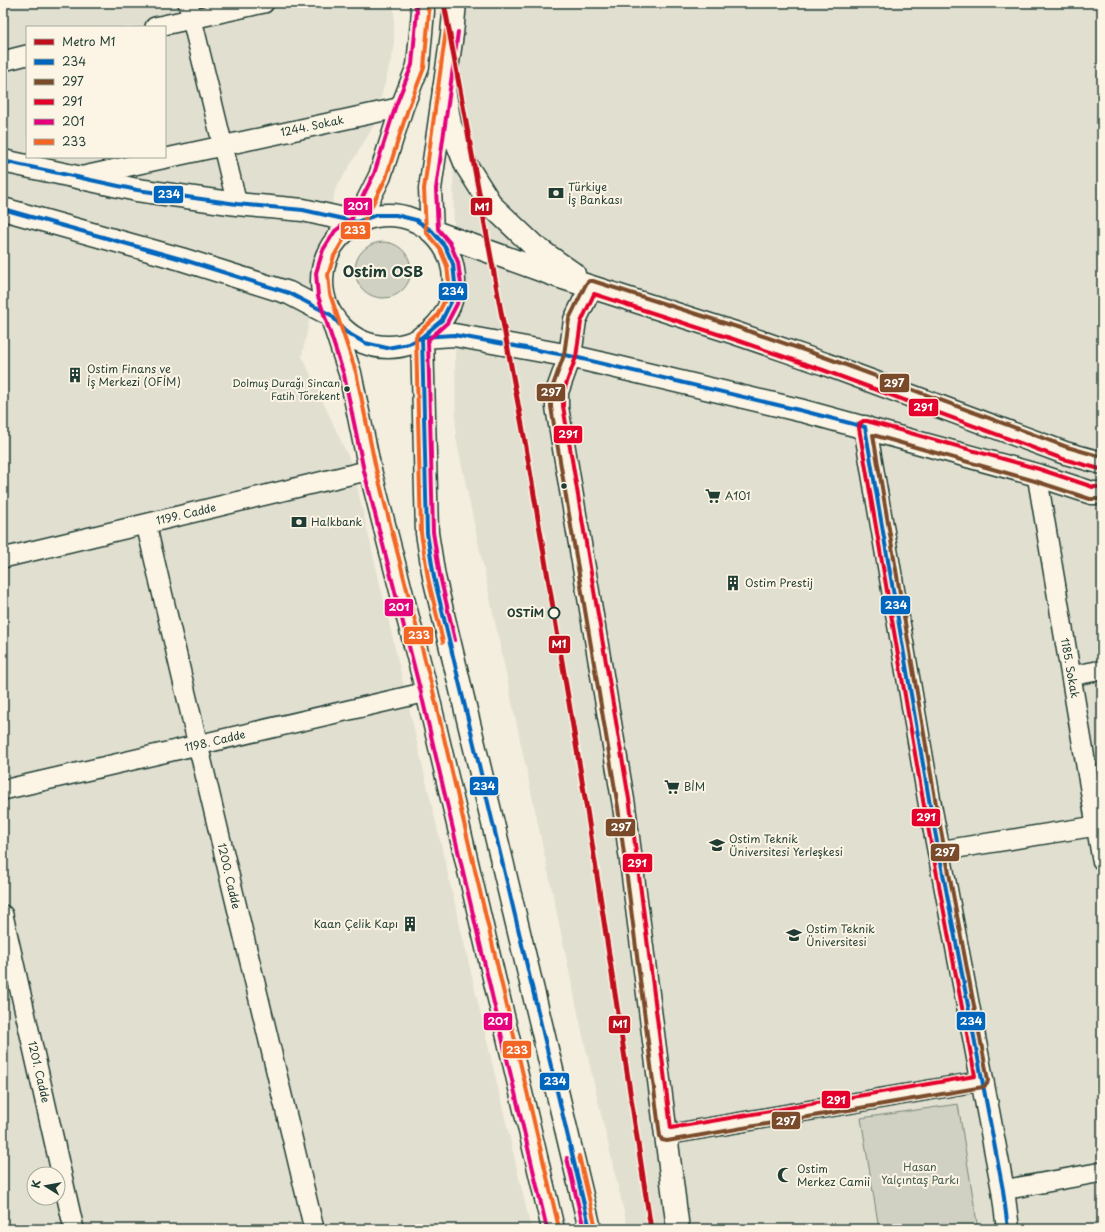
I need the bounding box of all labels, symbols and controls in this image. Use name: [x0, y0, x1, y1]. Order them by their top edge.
legend: [26, 26, 166, 158]
text: Metro M1: [62, 32, 115, 50]
text: 234: [62, 52, 86, 70]
text: 297: [62, 72, 84, 90]
text: 291: [62, 92, 83, 110]
street label: 1244. Sokak: [279, 111, 345, 140]
text: 201: [62, 112, 85, 130]
text: 233: [62, 132, 86, 150]
place label: Türkiye İş Bankası: [568, 178, 623, 208]
bank icon: Türkiye İş Bankası: [547, 184, 565, 202]
line badge: 234: [153, 185, 184, 204]
text: 234: [158, 185, 181, 202]
line badge: 201: [343, 197, 373, 216]
text: 201: [347, 197, 369, 214]
line badge: M1: [470, 197, 493, 216]
text: M1: [474, 198, 490, 215]
line badge: 233: [340, 221, 371, 240]
text: 233: [344, 221, 366, 238]
district label: Ostim OSB: [343, 259, 423, 282]
line badge: 234: [438, 282, 468, 301]
text: 234: [442, 282, 465, 299]
place label: Ostim Finans ve İş Merkezi (OFİM): [87, 360, 181, 390]
building icon: Ostim Finans ve İş Merkezi (OFİM): [66, 366, 84, 384]
line badge: 297: [879, 373, 910, 393]
text: 297: [884, 374, 905, 391]
place label: Dolmuş Durağı Sincan Fatih Törekent: [232, 375, 340, 403]
line badge: 297: [536, 383, 566, 402]
text: 297: [541, 383, 562, 400]
marker: Dolmuş Durağı Sincan Fatih Törekent: [342, 384, 352, 394]
line badge: 291: [908, 398, 939, 417]
text: 291: [913, 398, 933, 415]
line badge: 291: [553, 425, 583, 444]
text: 291: [558, 425, 578, 442]
unlabelled marker: [559, 481, 569, 491]
supermarket icon: A101: [704, 487, 722, 505]
place label: A101: [725, 487, 750, 504]
street label: 1199. Cadde: [154, 498, 218, 529]
bank icon: Halkbank: [290, 513, 308, 531]
place label: Halkbank: [311, 513, 363, 530]
building icon: Ostim Prestij: [724, 574, 742, 592]
place label: Ostim Prestij: [745, 574, 813, 591]
line badge: 234: [880, 595, 911, 615]
text: 234: [885, 596, 908, 613]
line badge: 201: [384, 598, 414, 617]
text: 201: [388, 598, 410, 615]
place label: OSTİM: [507, 604, 544, 621]
marker: OSTİM: [547, 606, 561, 620]
line badge: 233: [403, 626, 434, 645]
text: 233: [408, 626, 430, 643]
line badge: M1: [548, 635, 571, 654]
text: M1: [551, 635, 567, 652]
street label: 1185. Sokak: [1057, 636, 1084, 700]
street label: 1198. Cadde: [183, 725, 247, 756]
line badge: 234: [469, 776, 499, 796]
text: 234: [473, 777, 496, 794]
supermarket icon: BİM: [663, 778, 681, 796]
place label: BİM: [684, 778, 705, 795]
line badge: 291: [911, 808, 941, 827]
text: 291: [916, 808, 936, 825]
line badge: 297: [605, 818, 636, 837]
text: 297: [611, 818, 632, 835]
place label: Ostim Teknik Üniversitesi Yerleşkesi: [729, 830, 843, 860]
school or university icon: Ostim Teknik Üniversitesi Yerleşkesi: [708, 836, 726, 854]
street label: 1200. Cadde: [214, 841, 245, 911]
line badge: 297: [930, 843, 960, 862]
text: 297: [935, 843, 956, 860]
line badge: 291: [622, 853, 653, 873]
text: 291: [627, 854, 647, 871]
place label: Kaan Çelik Kapı: [314, 915, 398, 932]
building icon: Kaan Çelik Kapı: [401, 915, 419, 933]
place label: Ostim Teknik Üniversitesi: [806, 920, 875, 950]
school or university icon: Ostim Teknik Üniversitesi: [785, 926, 803, 944]
line badge: 234: [956, 1011, 986, 1031]
line badge: 201: [483, 1012, 513, 1031]
text: 201: [487, 1012, 509, 1029]
text: 234: [960, 1012, 983, 1029]
line badge: M1: [608, 1015, 631, 1034]
text: M1: [612, 1015, 628, 1032]
street label: 1201. Cadde: [24, 1039, 55, 1105]
line badge: 233: [502, 1040, 532, 1059]
text: 233: [506, 1041, 528, 1058]
line badge: 234: [539, 1072, 570, 1091]
text: 234: [544, 1072, 567, 1089]
line badge: 291: [821, 1090, 851, 1109]
text: 291: [826, 1091, 846, 1108]
line badge: 297: [771, 1111, 801, 1130]
text: 297: [776, 1112, 797, 1129]
park label: Hasan Yalçıntaş Parkı: [881, 1158, 959, 1188]
place label: Ostim Merkez Camii: [797, 1160, 870, 1190]
north arrow: [26, 1166, 66, 1206]
mosque icon: Ostim Merkez Camii: [776, 1166, 794, 1184]
text: K: [27, 1178, 45, 1190]

